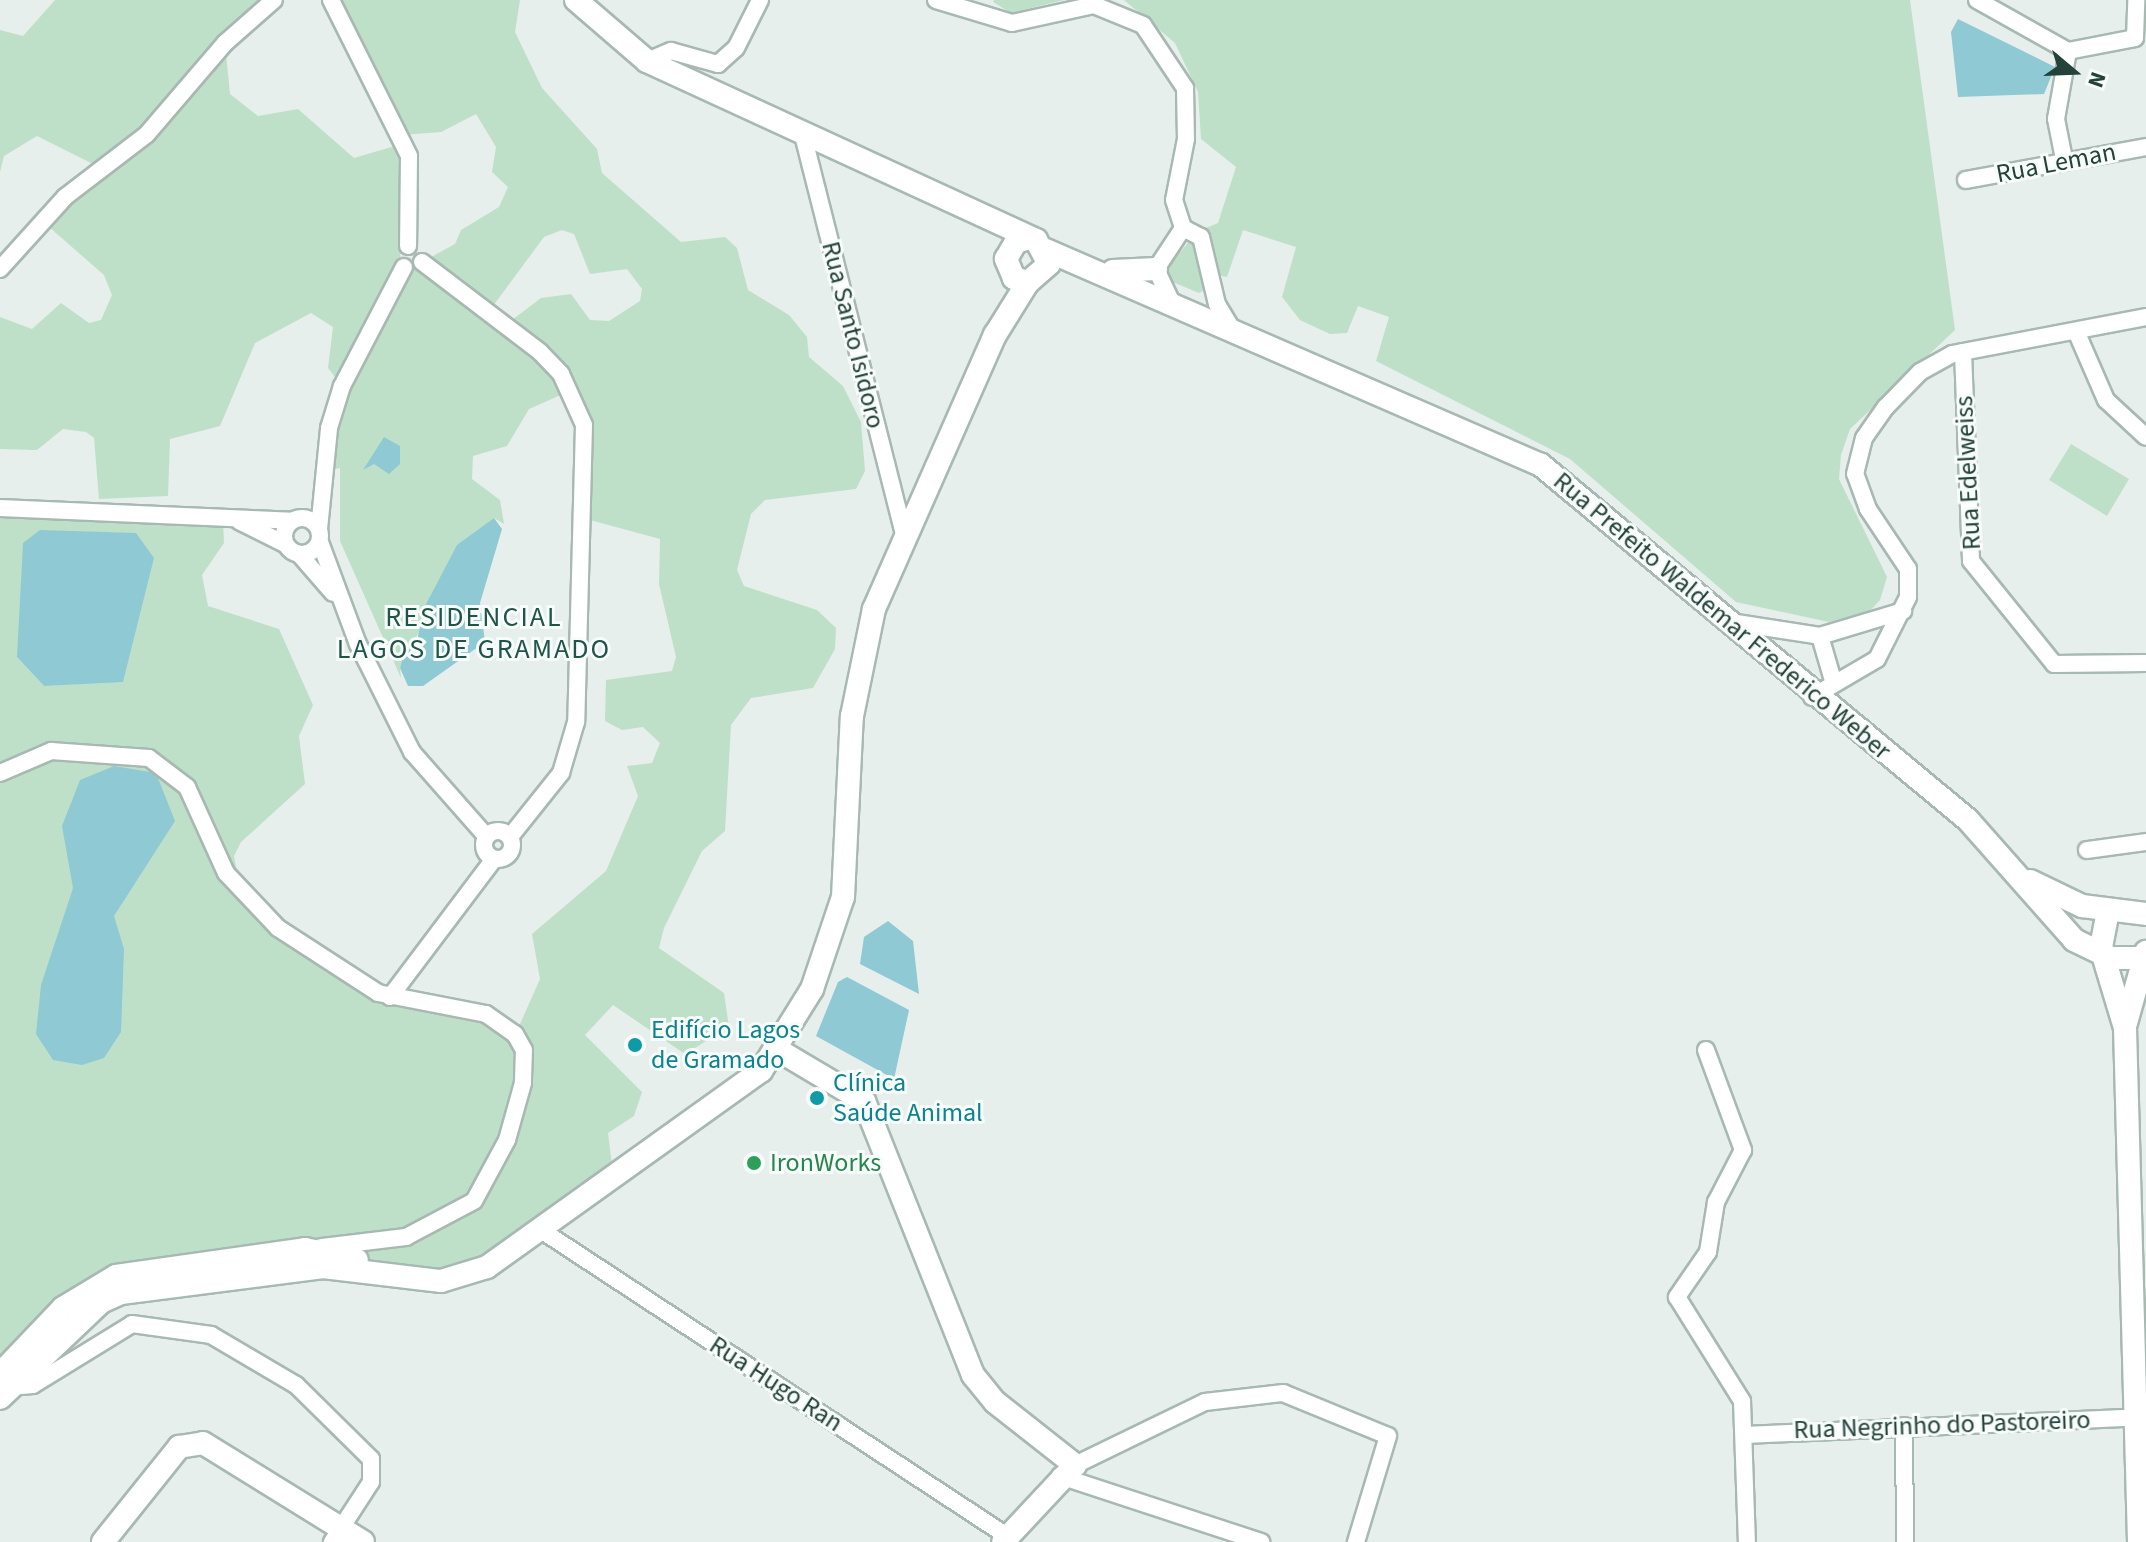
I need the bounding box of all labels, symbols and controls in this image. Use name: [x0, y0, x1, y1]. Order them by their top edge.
north arrow: [2034, 32, 2114, 112]
text: N: [2079, 68, 2114, 92]
street label: Rua Leman: [1993, 136, 2119, 190]
street label: Rua Santo Isidoro: [815, 238, 891, 432]
street label: Rua Edelweiss: [1948, 395, 1988, 551]
street label: Rua Prefeito Waldemar Frederico Weber: [1547, 466, 1897, 766]
district label: RESIDENCIAL LAGOS DE GRAMADO: [337, 600, 611, 666]
place label: Edifício Lagos de Gramado: [651, 1014, 800, 1076]
marker: Edifício Lagos de Gramado: [626, 1036, 644, 1054]
place label: Clínica Saúde Animal: [833, 1067, 983, 1128]
marker: Clínica Saúde Animal: [808, 1089, 826, 1107]
place label: IronWorks: [770, 1147, 881, 1179]
marker: IronWorks: [745, 1154, 763, 1172]
street label: Rua Hugo Ran: [704, 1329, 848, 1439]
street label: Rua Negrinho do Pastoreiro: [1793, 1404, 2091, 1446]

